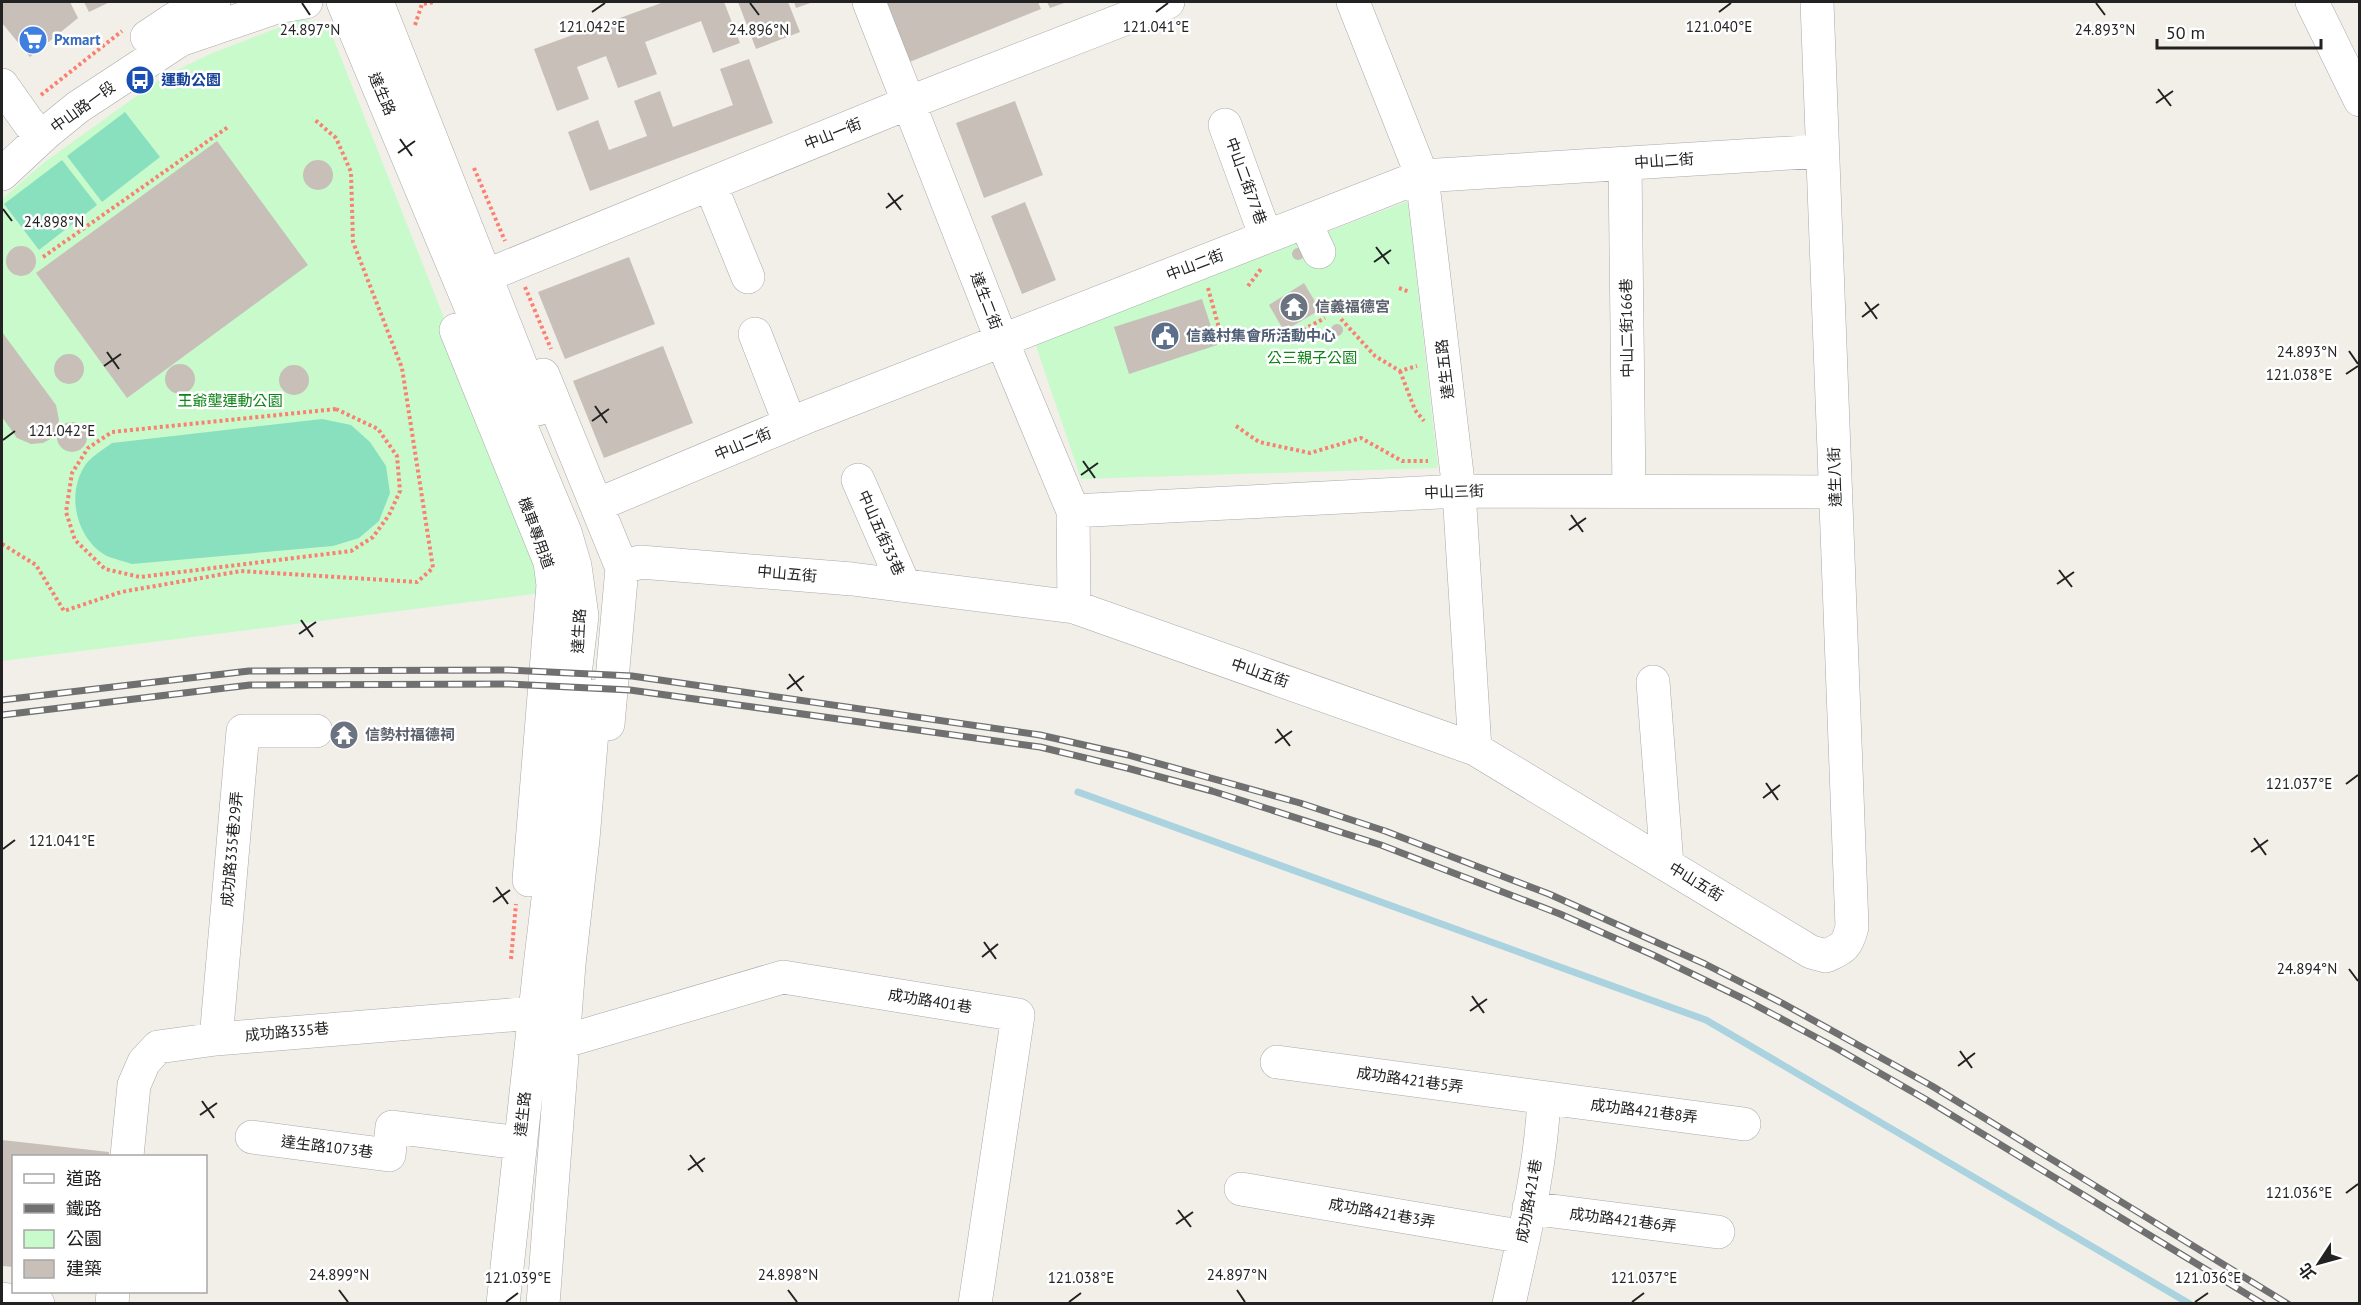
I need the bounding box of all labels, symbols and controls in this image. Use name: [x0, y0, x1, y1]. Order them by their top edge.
scale bar: [2157, 12, 2320, 50]
text: 121.042°E: [559, 17, 625, 36]
text: 121.041°E: [1123, 17, 1189, 36]
text: 121.040°E: [1686, 17, 1752, 36]
text: 24.897°N: [280, 20, 340, 39]
text: 24.896°N: [729, 20, 789, 39]
text: 24.893°N: [2075, 20, 2135, 39]
text: 50 m: [2166, 21, 2205, 44]
supermarket icon: Pxmart: [17, 24, 49, 56]
place label: Pxmart: [54, 30, 101, 49]
bus stop icon: 運動公園: [124, 64, 156, 96]
street label: 達生路: [365, 69, 400, 118]
place label: 運動公園: [161, 70, 221, 89]
street label: 中山路一段: [47, 77, 119, 136]
street label: 中山一街: [801, 113, 864, 154]
street label: 中山二街77巷: [1222, 135, 1271, 227]
street label: 中山二街: [1633, 149, 1695, 172]
text: 24.898°N: [24, 212, 84, 231]
street label: 中山二街: [1163, 245, 1226, 284]
street label: 達生二街: [967, 269, 1006, 332]
street label: 中山二街166巷: [1616, 278, 1637, 378]
temple icon: 信義福德宮: [1278, 291, 1310, 323]
place label: 信義福德宮: [1315, 297, 1390, 316]
public building icon: 信義村集會所活動中心: [1149, 320, 1181, 352]
place label: 信義村集會所活動中心: [1186, 326, 1336, 345]
street label: 達生五路: [1431, 338, 1458, 400]
text: 24.893°N: [2277, 342, 2337, 361]
park label: 公三親子公園: [1267, 348, 1357, 367]
text: 121.038°E: [2266, 365, 2332, 384]
park label: 王爺壟運動公園: [177, 391, 283, 410]
text: 121.042°E: [29, 421, 95, 440]
street label: 中山二街: [711, 423, 774, 464]
street label: 達生八街: [1824, 447, 1845, 507]
street label: 中山三街: [1424, 481, 1484, 502]
street label: 中山五街33巷: [854, 487, 909, 578]
street label: 機車專用道: [515, 494, 558, 571]
street label: 中山五街: [756, 561, 818, 586]
street label: 達生路: [568, 608, 589, 654]
street label: 中山五街: [1229, 654, 1292, 691]
temple icon: 信勢村福德祠: [328, 719, 360, 751]
place label: 信勢村福德祠: [365, 725, 455, 744]
text: 121.037°E: [2266, 774, 2332, 793]
street label: 成功路335巷29弄: [217, 790, 246, 908]
text: 121.041°E: [29, 831, 95, 850]
street label: 中山五街: [1666, 858, 1727, 905]
text: 24.894°N: [2277, 959, 2337, 978]
street label: 成功路401巷: [887, 985, 973, 1017]
street label: 成功路335巷: [244, 1018, 330, 1045]
street label: 成功路421巷5弄: [1355, 1063, 1465, 1096]
street label: 達生路: [511, 1091, 534, 1137]
street label: 成功路421巷8弄: [1589, 1095, 1699, 1126]
street label: 達生路1073巷: [280, 1131, 374, 1162]
legend: [12, 1155, 207, 1293]
street label: 成功路421巷: [1512, 1158, 1545, 1244]
text: 道路: [66, 1167, 102, 1190]
text: 121.036°E: [2266, 1183, 2332, 1202]
street label: 成功路421巷3弄: [1327, 1194, 1437, 1231]
text: 鐵路: [66, 1197, 102, 1220]
street label: 成功路421巷6弄: [1568, 1204, 1678, 1235]
text: 公園: [66, 1227, 102, 1250]
north arrow: [2289, 1233, 2349, 1293]
text: 建築: [66, 1257, 102, 1280]
text: 北: [2294, 1259, 2320, 1284]
text: 24.899°N: [309, 1265, 369, 1284]
text: 24.898°N: [758, 1265, 818, 1284]
text: 24.897°N: [1207, 1265, 1267, 1284]
text: 121.039°E: [485, 1268, 551, 1287]
text: 121.038°E: [1048, 1268, 1114, 1287]
text: 121.037°E: [1611, 1268, 1677, 1287]
text: 121.036°E: [2175, 1268, 2241, 1287]

